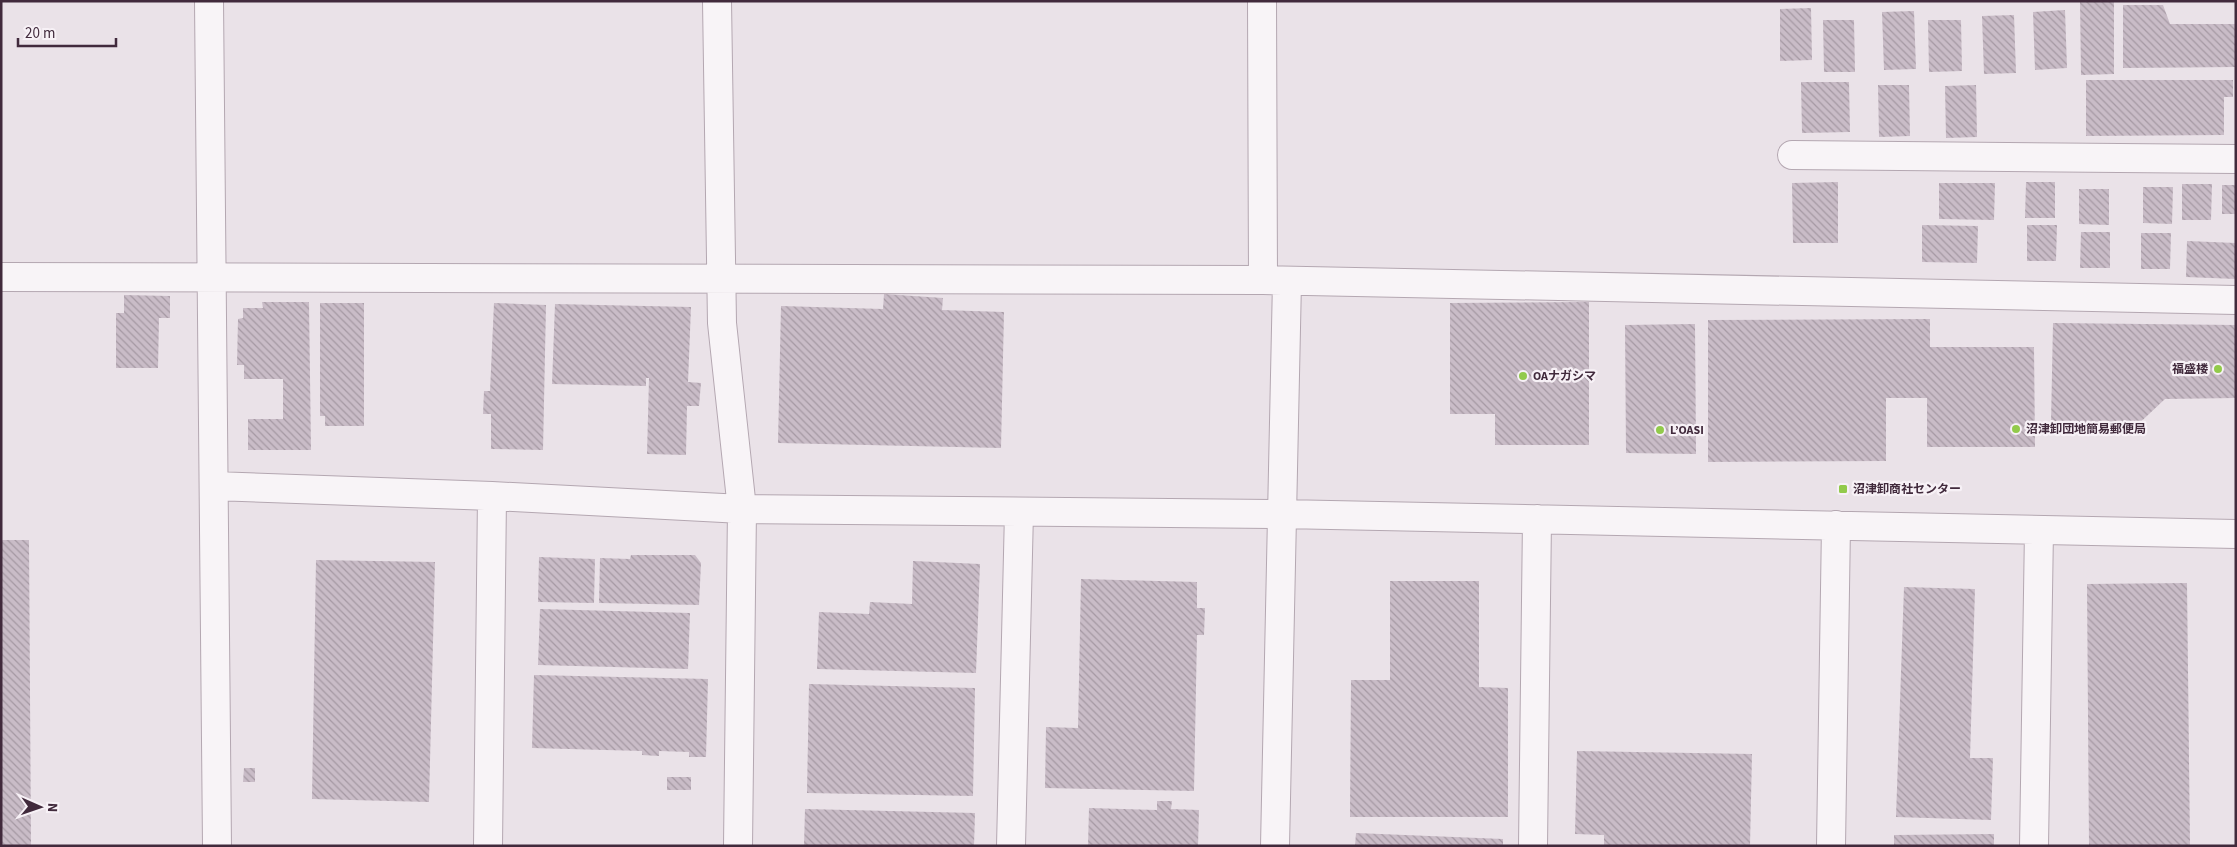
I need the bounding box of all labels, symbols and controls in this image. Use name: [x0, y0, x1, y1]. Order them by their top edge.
scale bar: [18, 15, 115, 47]
text: 20 m: [25, 23, 55, 44]
place label: 福盛楼: [2172, 361, 2208, 378]
marker: 福盛楼: [2212, 363, 2224, 375]
place label: OAナガシマ: [1533, 368, 1596, 385]
marker: OAナガシマ: [1517, 370, 1529, 382]
place label: 沼津卸団地簡易郵便局: [2026, 421, 2146, 438]
place label: L’OASI: [1670, 422, 1704, 439]
marker: 沼津卸団地簡易郵便局: [2010, 423, 2022, 435]
marker: L’OASI: [1654, 424, 1666, 436]
place label: 沼津卸商社センター: [1853, 481, 1961, 498]
marker: 沼津卸商社センター: [1837, 483, 1849, 495]
north arrow: [15, 782, 65, 832]
text: N: [42, 802, 62, 812]

